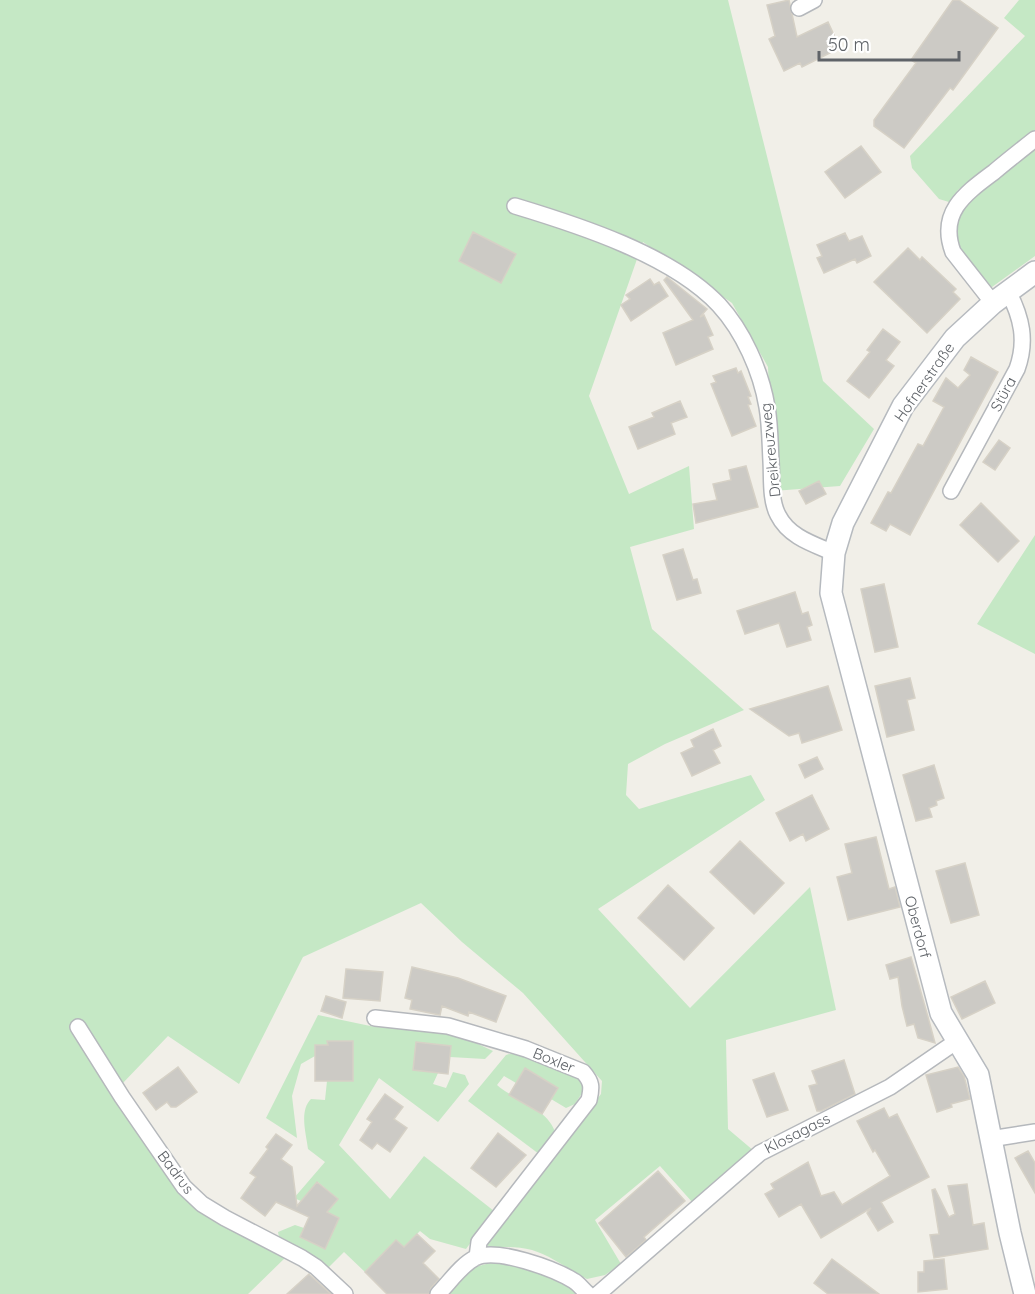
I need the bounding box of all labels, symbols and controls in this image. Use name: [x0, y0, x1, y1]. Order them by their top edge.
scale bar: [819, 24, 958, 62]
text: 50 m: [828, 33, 870, 56]
street label: Hofnerstraße: [890, 339, 958, 425]
street label: Stüra: [986, 373, 1020, 415]
street label: Dreikreuzweg: [756, 402, 784, 498]
street label: Oberdorf: [901, 894, 936, 961]
street label: Boxler: [530, 1043, 578, 1077]
street label: Klosagass: [761, 1108, 833, 1158]
street label: Badrus: [154, 1147, 198, 1197]

